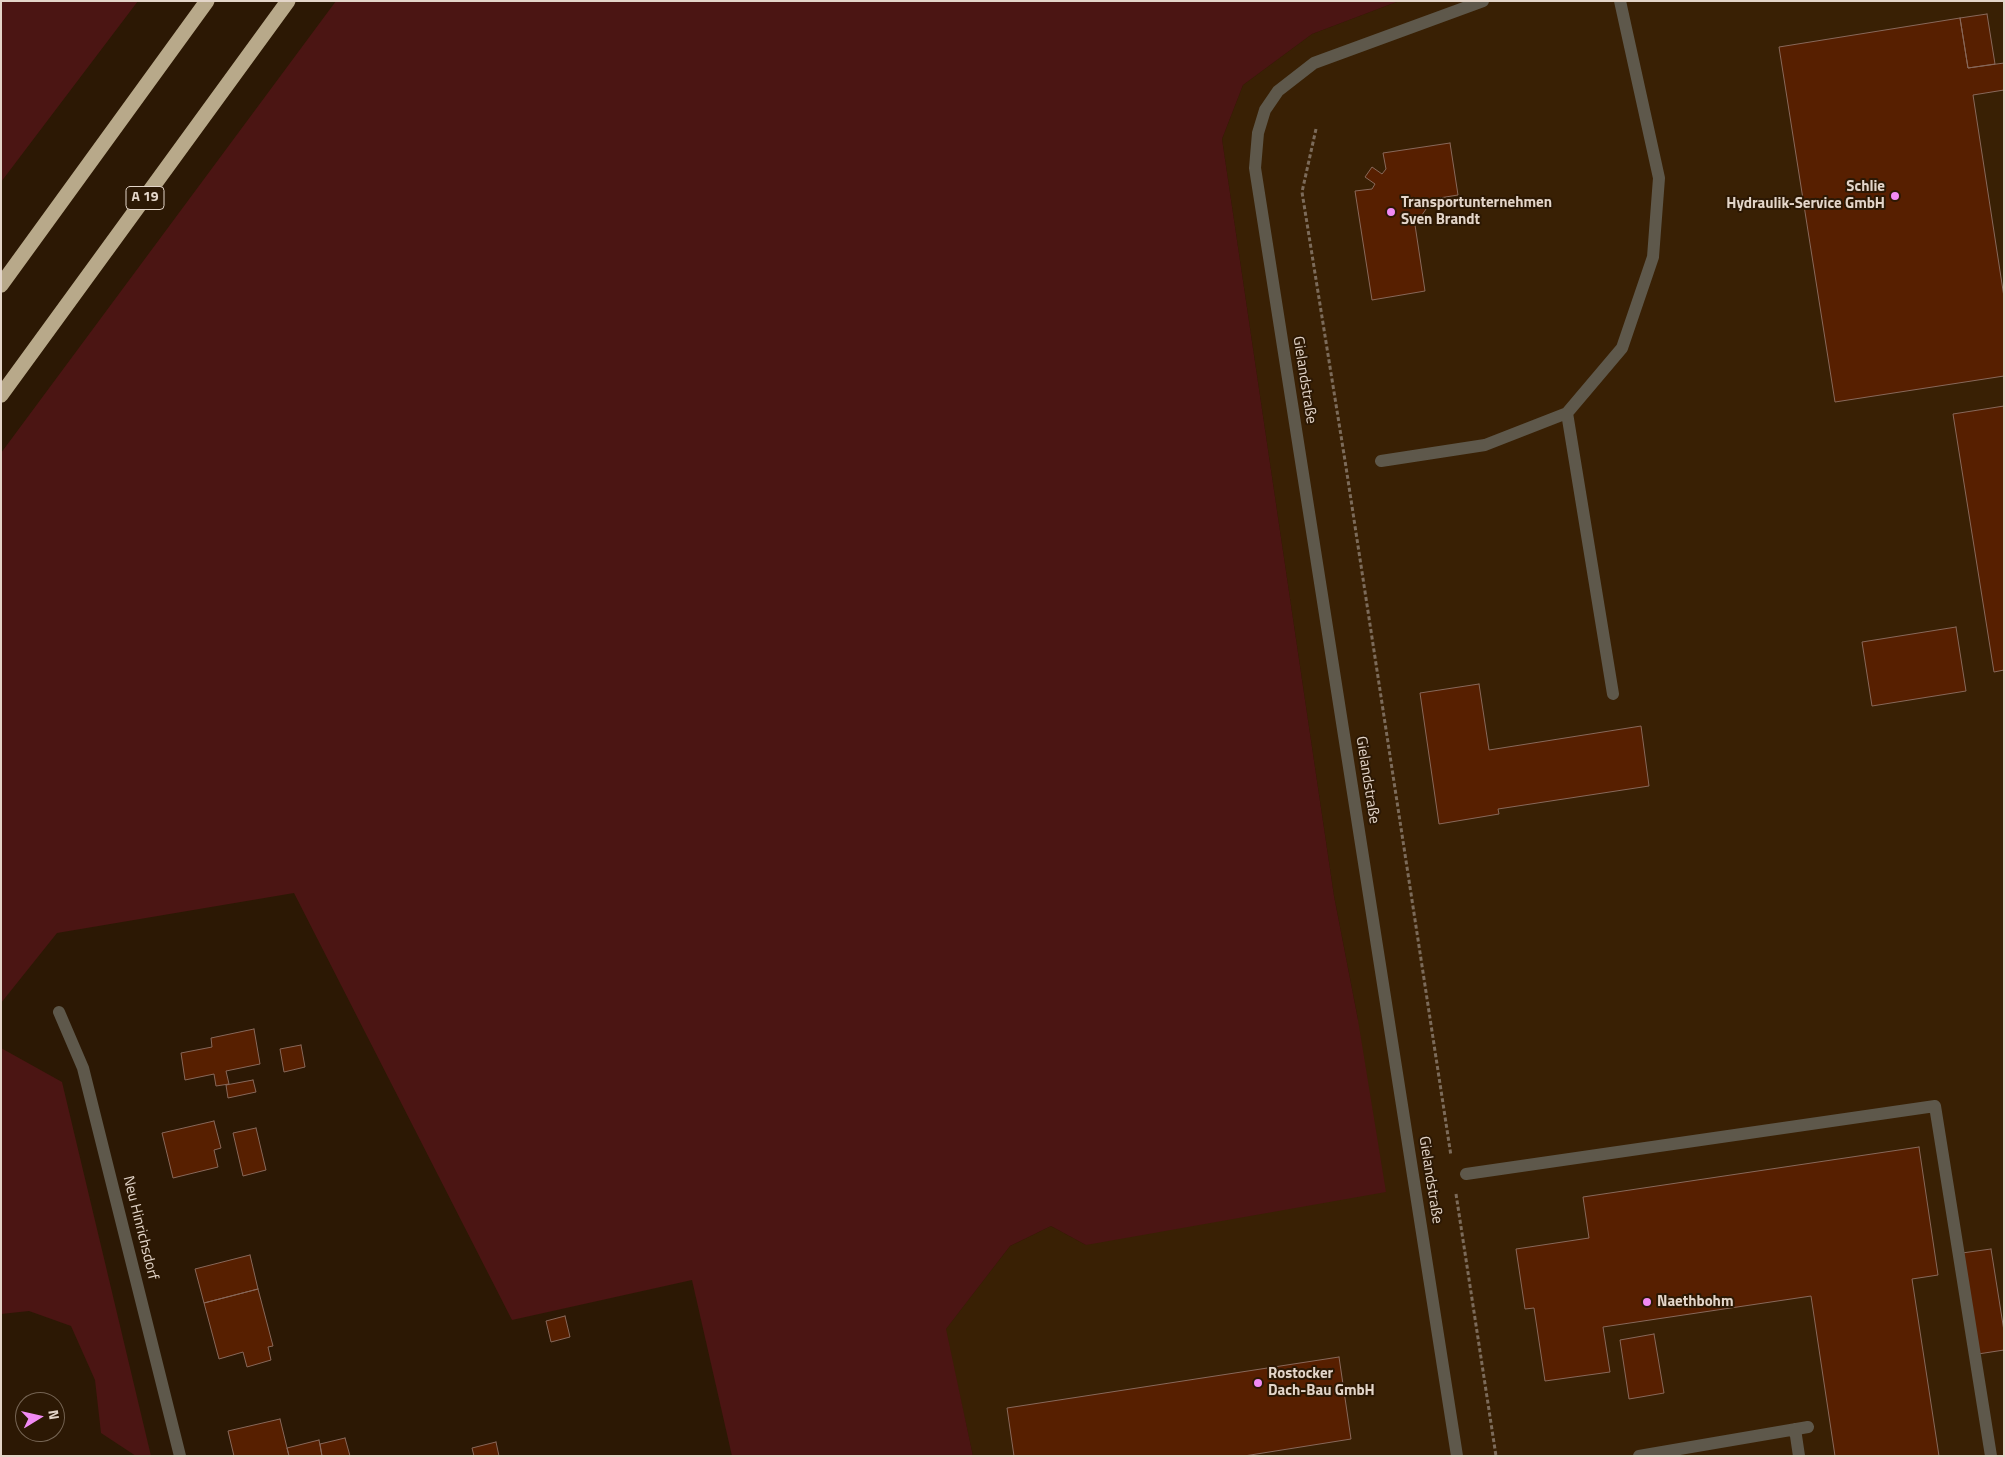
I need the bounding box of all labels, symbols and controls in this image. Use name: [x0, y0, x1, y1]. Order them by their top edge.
place label: Schlie Hydraulik-Service GmbH: [1726, 178, 1885, 213]
road number: A 19: [126, 187, 164, 210]
marker: Schlie Hydraulik-Service GmbH: [1889, 190, 1901, 202]
place label: Transportunternehmen Sven Brandt: [1401, 194, 1552, 229]
marker: Transportunternehmen Sven Brandt: [1385, 206, 1397, 218]
street label: Gielandstraße: [1288, 335, 1320, 425]
street label: Gielandstraße: [1351, 735, 1383, 825]
street label: Gielandstraße: [1414, 1135, 1446, 1225]
street label: Neu Hinrichsdorf: [118, 1174, 162, 1282]
place label: Naethbohm: [1657, 1293, 1733, 1311]
marker: Naethbohm: [1641, 1296, 1653, 1308]
place label: Rostocker Dach-Bau GmbH: [1268, 1365, 1375, 1400]
marker: Rostocker Dach-Bau GmbH: [1252, 1377, 1264, 1389]
north arrow: [15, 1392, 65, 1442]
text: N: [43, 1408, 65, 1421]

